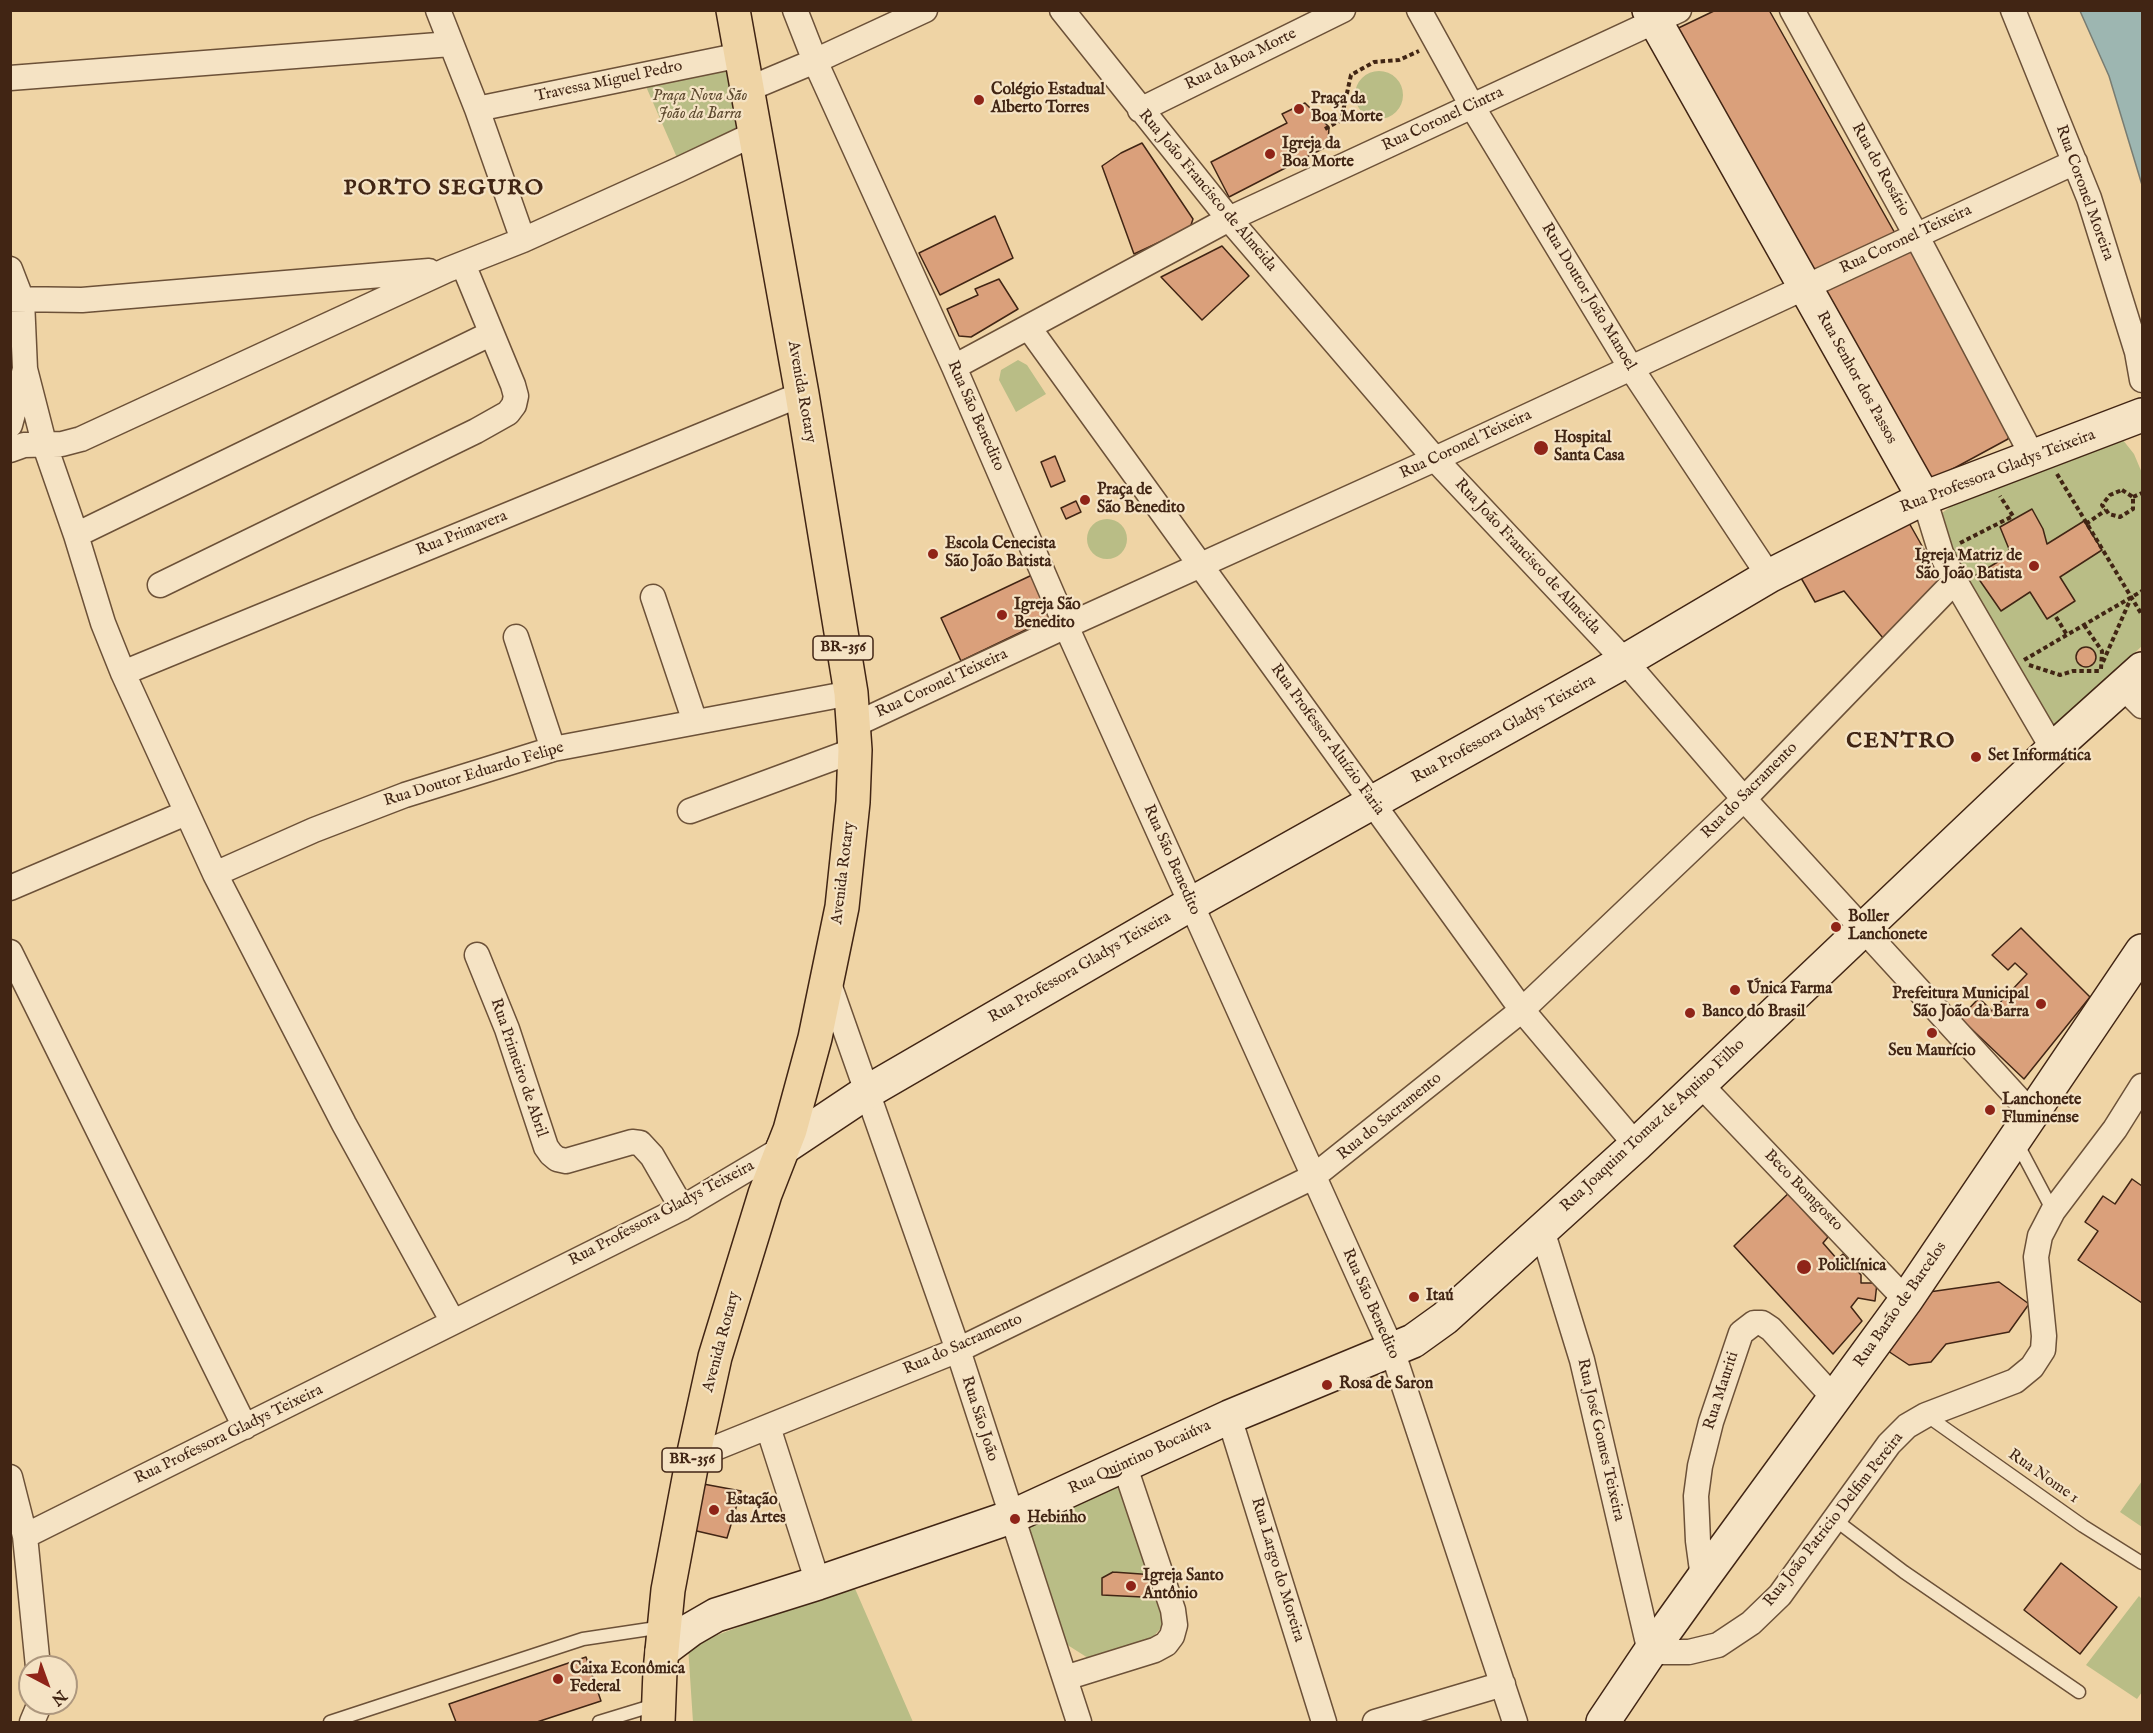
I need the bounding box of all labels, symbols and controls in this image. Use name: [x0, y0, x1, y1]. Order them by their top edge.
street label: Rua da Boa Morte: [1182, 25, 1300, 95]
street label: Travessa Miguel Pedro: [534, 57, 684, 107]
place label: Colégio Estadual Alberto Torres: [991, 81, 1105, 119]
street label: Rua Coronel Cintra: [1379, 84, 1507, 156]
park label: Praça Nova São João da Barra: [653, 87, 747, 125]
place label: Praça da Boa Morte: [1311, 90, 1383, 128]
marker: Colégio Estadual Alberto Torres: [972, 93, 986, 107]
marker: Praça da Boa Morte: [1292, 102, 1306, 116]
street label: Rua João Francisco de Almeida: [1134, 106, 1280, 276]
street label: Rua do Rosário: [1847, 120, 1913, 220]
street label: Rua Coronel Moreira: [2051, 123, 2117, 263]
place label: Igreja da Boa Morte: [1282, 135, 1354, 173]
marker: Igreja da Boa Morte: [1263, 147, 1277, 161]
district label: PORTO SEGURO: [343, 176, 545, 202]
street label: Rua Coronel Teixeira: [1837, 201, 1975, 279]
street label: Rua Doutor João Manoel: [1536, 220, 1640, 374]
street label: Rua Senhor dos Passos: [1811, 308, 1901, 448]
street label: Avenida Rotary: [783, 339, 819, 445]
street label: Rua São Benedito: [942, 358, 1008, 474]
street label: Rua Coronel Teixeira: [1397, 406, 1535, 484]
street label: Rua Professora Gladys Teixeira: [1898, 426, 2098, 518]
place label: Hospital Santa Casa: [1554, 429, 1624, 467]
marker: Hospital Santa Casa: [1532, 439, 1550, 457]
street label: Rua João Francisco de Almeida: [1450, 475, 1604, 639]
place label: Praça de São Benedito: [1097, 481, 1185, 519]
marker: Praça de São Benedito: [1078, 493, 1092, 507]
street label: Rua Primavera: [414, 507, 510, 561]
place label: Escola Cenecista São João Batista: [945, 535, 1056, 573]
marker: Escola Cenecista São João Batista: [926, 547, 940, 561]
place label: Igreja Matriz de São João Batista: [1915, 547, 2022, 585]
marker: Igreja Matriz de São João Batista: [2027, 559, 2041, 573]
place label: Igreja São Benedito: [1014, 596, 1081, 634]
marker: Igreja São Benedito: [995, 608, 1009, 622]
road number: BR-356: [813, 636, 873, 660]
street label: Rua Coronel Teixeira: [873, 645, 1011, 723]
street label: Rua Professor Aluízio Faria: [1266, 661, 1388, 819]
street label: Rua Professora Gladys Teixeira: [1409, 671, 1599, 789]
district label: CENTRO: [1846, 729, 1956, 755]
street label: Rua Doutor Eduardo Felipe: [382, 738, 566, 812]
street label: Rua do Sacramento: [1698, 739, 1802, 843]
place label: Set Informática: [1988, 747, 2091, 767]
marker: Set Informática: [1969, 750, 1983, 764]
street label: Rua São Benedito: [1138, 802, 1204, 918]
street label: Avenida Rotary: [828, 821, 860, 925]
street label: Rua Professora Gladys Teixeira: [986, 908, 1174, 1028]
place label: Boller Lanchonete: [1848, 908, 1927, 946]
marker: Boller Lanchonete: [1829, 920, 1843, 934]
place label: Única Farma: [1747, 980, 1832, 1000]
marker: Única Farma: [1728, 983, 1742, 997]
place label: Prefeitura Municipal São João da Barra: [1892, 985, 2029, 1023]
street label: Rua Primeiro de Abril: [485, 996, 551, 1140]
marker: Prefeitura Municipal São João da Barra: [2034, 997, 2048, 1011]
place label: Banco do Brasil: [1702, 1003, 1805, 1023]
marker: Banco do Brasil: [1683, 1006, 1697, 1020]
marker: Seu Maurício: [1925, 1026, 1939, 1040]
street label: Rua Joaquim Tomaz de Aquino Filho: [1557, 1035, 1749, 1217]
place label: Seu Maurício: [1888, 1042, 1976, 1062]
street label: Rua do Sacramento: [1334, 1069, 1446, 1165]
place label: Lanchonete Fluminense: [2002, 1091, 2081, 1129]
marker: Lanchonete Fluminense: [1983, 1103, 1997, 1117]
street label: Beco Bomgosto: [1759, 1146, 1847, 1236]
street label: Rua Professora Gladys Teixeira: [566, 1157, 758, 1271]
street label: Rua Barão de Barcelos: [1850, 1239, 1952, 1371]
street label: Rua São Benedito: [1337, 1246, 1403, 1362]
place label: Policlínica: [1818, 1257, 1886, 1277]
marker: Policlínica: [1795, 1258, 1813, 1276]
place label: Itaú: [1426, 1287, 1453, 1307]
street label: Avenida Rotary: [699, 1290, 745, 1394]
marker: Itaú: [1407, 1290, 1421, 1304]
street label: Rua do Sacramento: [900, 1310, 1026, 1380]
street label: Rua Mauriti: [1700, 1350, 1744, 1432]
street label: Rua José Gomes Teixeira: [1572, 1357, 1628, 1523]
street label: Rua São João: [956, 1374, 1002, 1464]
place label: Rosa de Saron: [1339, 1375, 1433, 1395]
marker: Rosa de Saron: [1320, 1378, 1334, 1392]
street label: Rua Professora Gladys Teixeira: [132, 1381, 326, 1489]
street label: Rua Quintino Bocaiúva: [1066, 1417, 1214, 1499]
street label: Rua João Patricio Delfim Pereira: [1760, 1429, 1908, 1611]
street label: Rua Nome 1: [2004, 1446, 2082, 1508]
road number: BR-356: [662, 1448, 722, 1472]
place label: Estação das Artes: [726, 1491, 786, 1529]
street label: Rua Largo do Moreira: [1246, 1495, 1308, 1645]
marker: Estação das Artes: [707, 1503, 721, 1517]
place label: Hebinho: [1027, 1509, 1086, 1529]
marker: Hebinho: [1008, 1512, 1022, 1526]
place label: Igreja Santo Antônio: [1143, 1567, 1224, 1605]
marker: Igreja Santo Antônio: [1124, 1579, 1138, 1593]
north arrow: [18, 1655, 78, 1715]
place label: Caixa Econômica Federal: [570, 1660, 685, 1698]
marker: Caixa Econômica Federal: [551, 1672, 565, 1686]
text: N: [47, 1685, 70, 1709]

